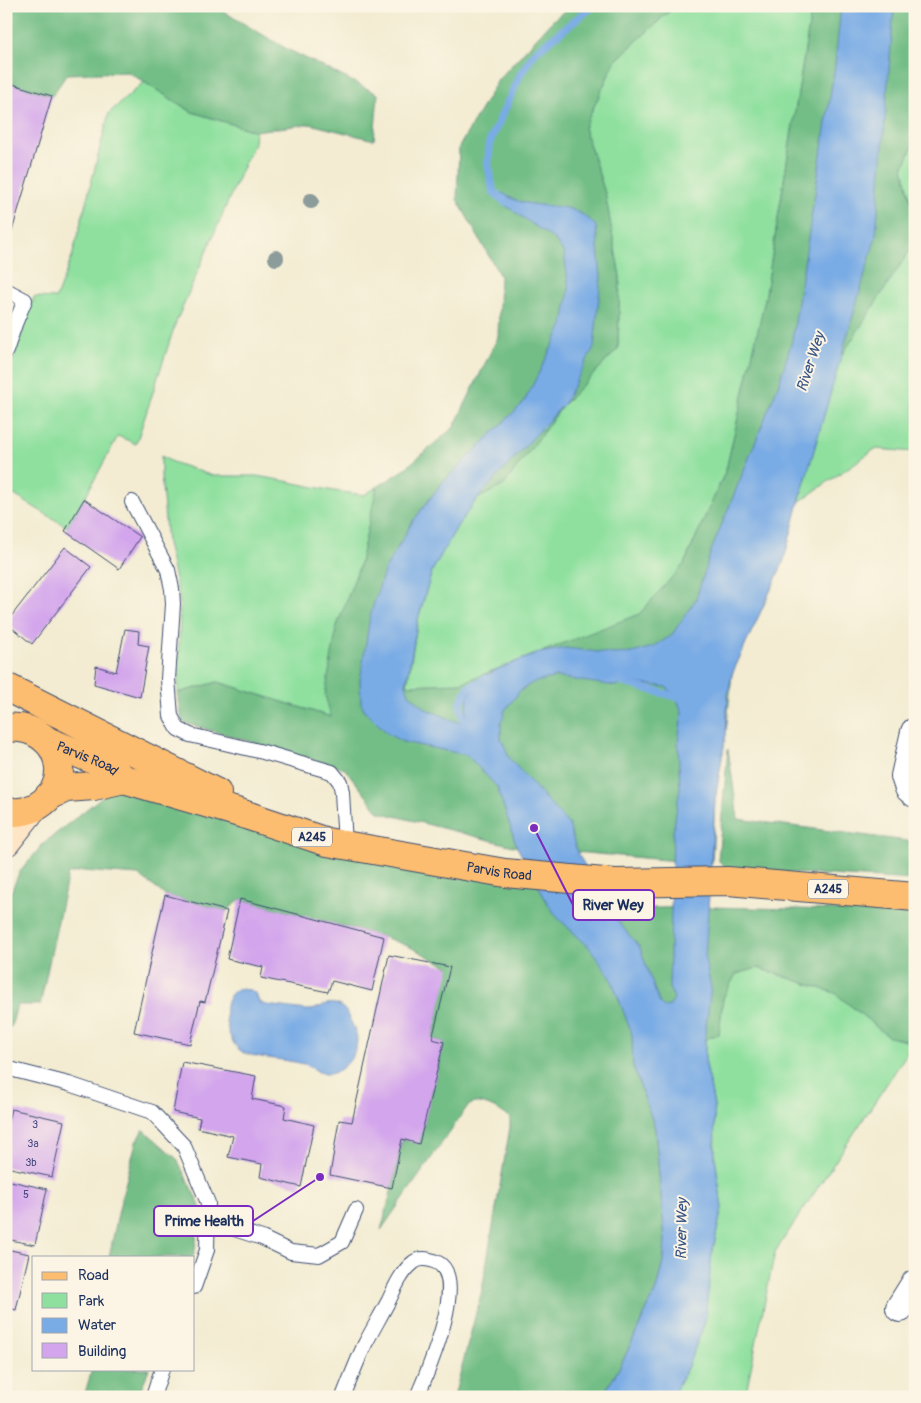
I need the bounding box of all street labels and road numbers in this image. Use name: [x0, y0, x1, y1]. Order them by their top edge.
street label: Parvis Road: [54, 737, 122, 779]
road number: A245: [292, 828, 332, 846]
street label: Parvis Road: [465, 858, 533, 884]
road number: A245: [808, 880, 848, 899]

